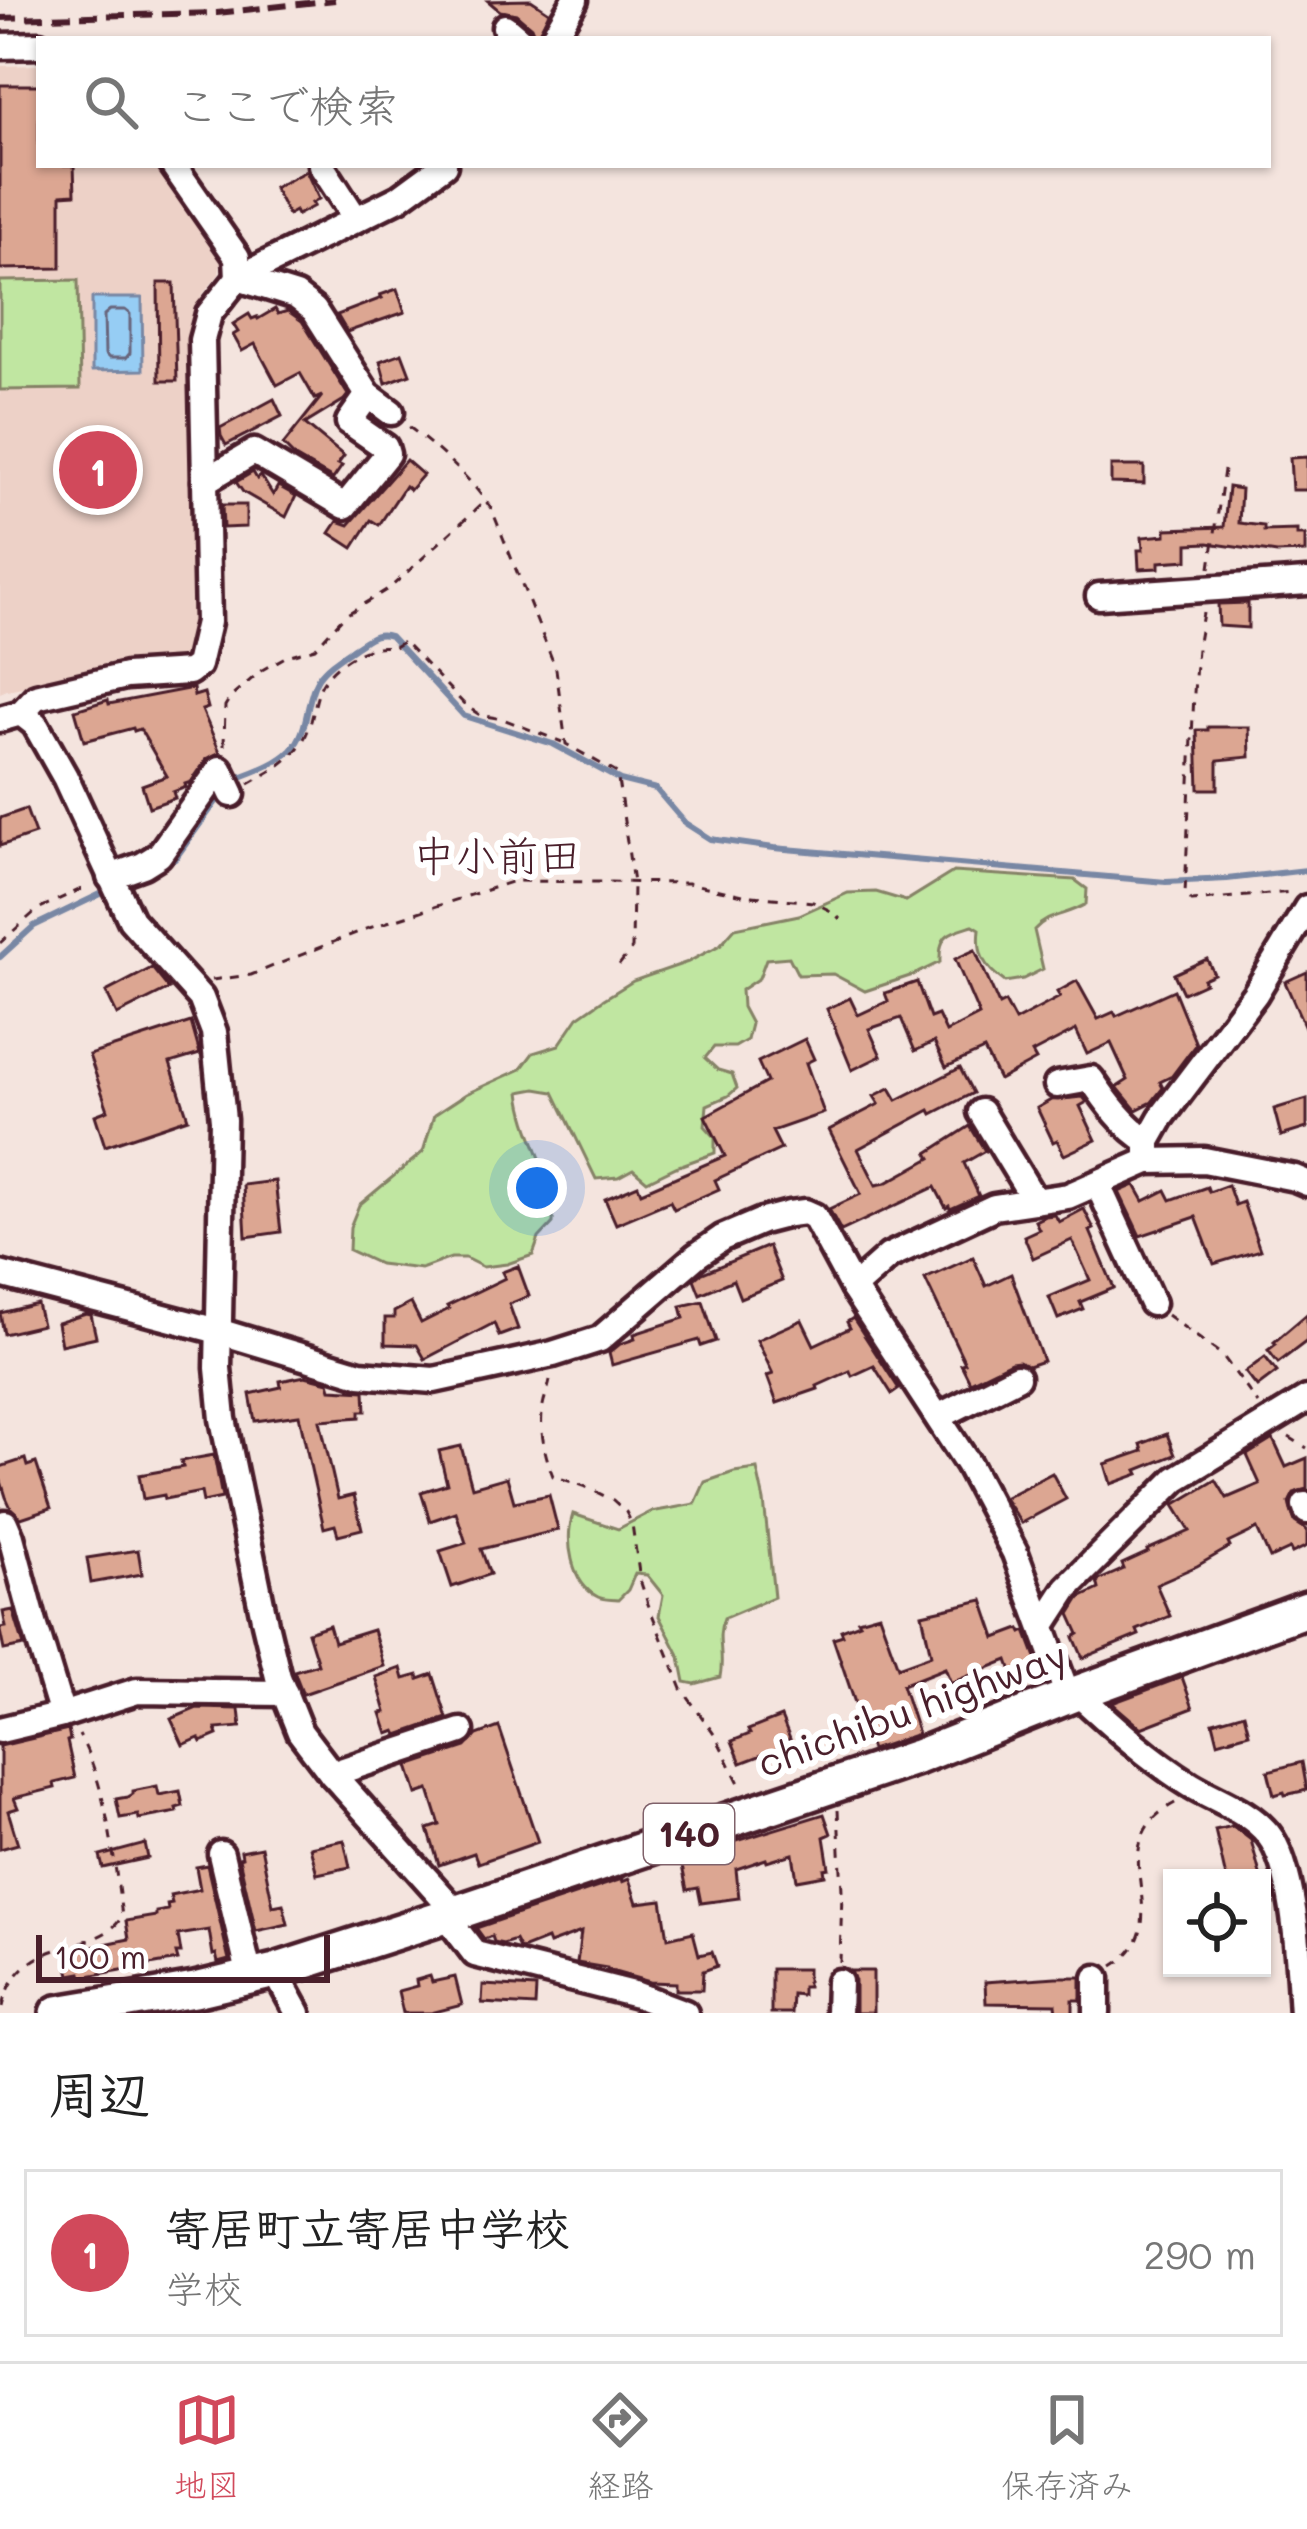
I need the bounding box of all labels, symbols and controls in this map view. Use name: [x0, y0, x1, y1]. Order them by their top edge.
search box: [36, 36, 1271, 168]
icon: search: [78, 69, 144, 135]
text: ここで検索: [174, 75, 399, 133]
pin: 1: [59, 425, 137, 515]
district label: 中小前田: [413, 827, 581, 882]
your location: [507, 1158, 567, 1218]
street label: chichibu highway: [750, 1628, 1074, 1788]
road number: 140: [644, 1804, 734, 1864]
map controls: [1163, 1869, 1271, 1977]
button: locate: [1163, 1869, 1271, 1977]
scale bar: [36, 1929, 330, 1982]
text: 100 m: [54, 1934, 146, 1977]
text: 周辺: [48, 2059, 150, 2126]
text: 寄居町立寄居中学校: [165, 2198, 570, 2256]
text: 1: [81, 2228, 99, 2279]
text: 290 m: [1144, 2228, 1256, 2279]
text: 学校: [165, 2262, 243, 2313]
tab: 地図: [174, 2387, 240, 2507]
tab: 経路: [587, 2387, 653, 2507]
tab: 保存済み: [1001, 2387, 1133, 2507]

